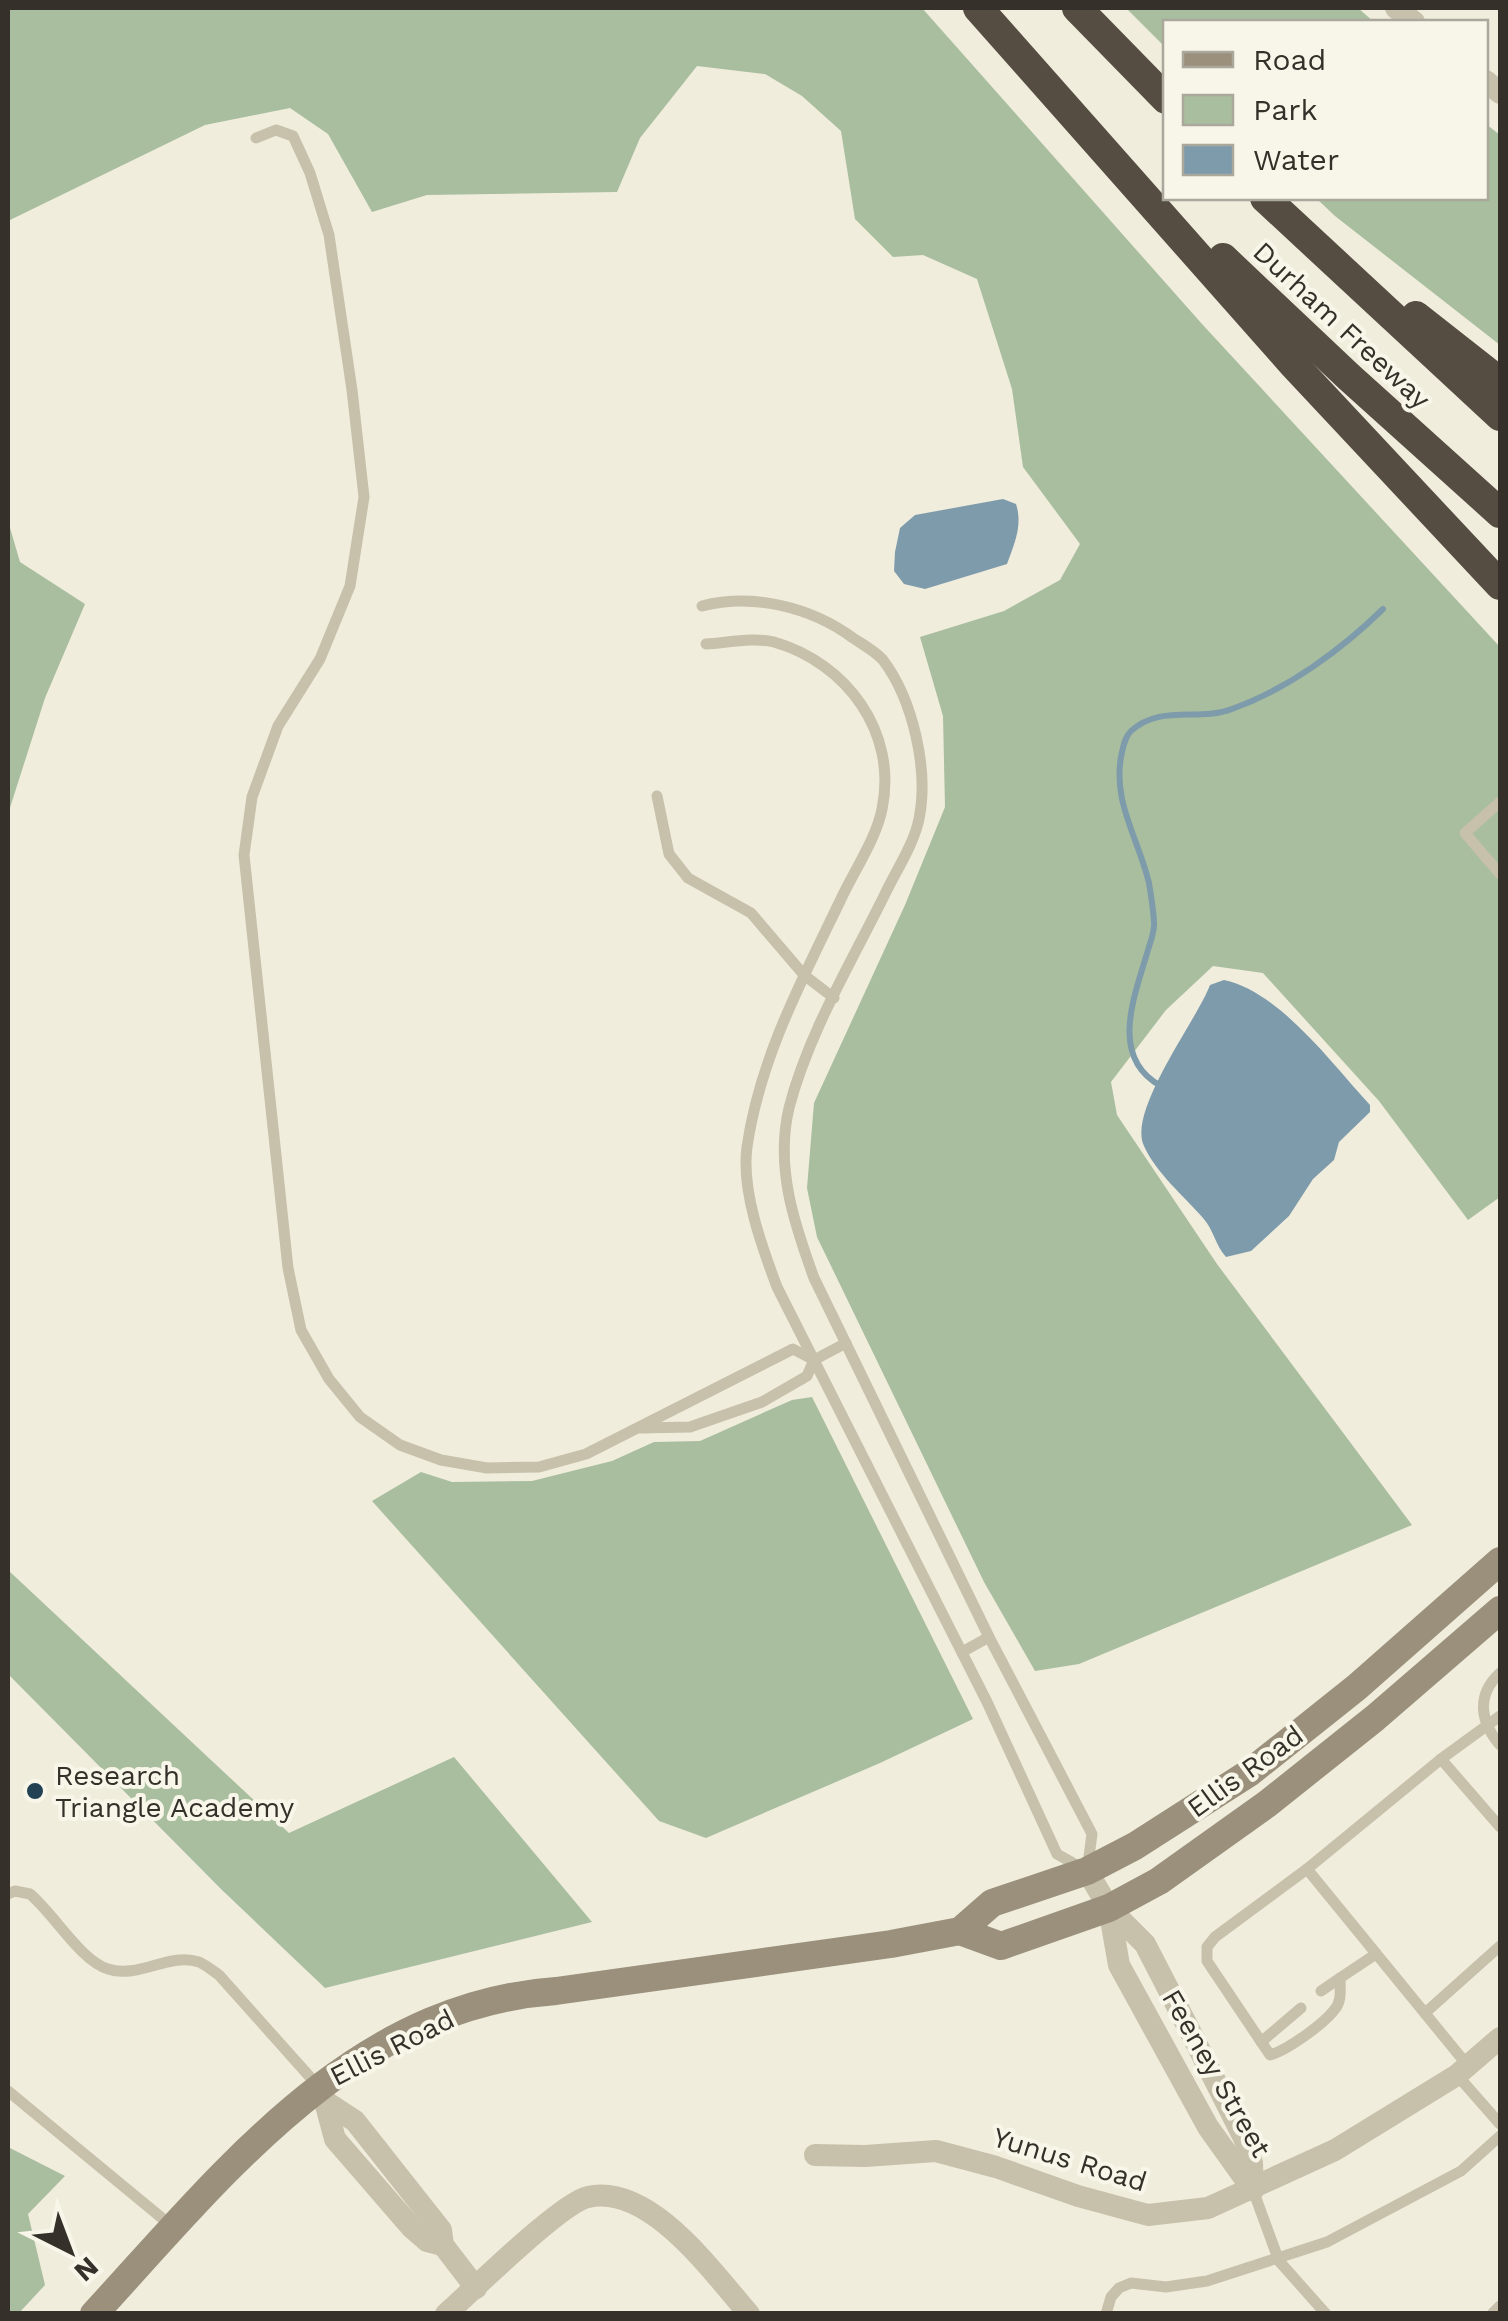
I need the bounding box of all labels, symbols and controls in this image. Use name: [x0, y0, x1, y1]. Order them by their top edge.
legend: [1163, 20, 1488, 200]
text: Road: [1253, 42, 1326, 77]
text: Park: [1253, 92, 1318, 127]
text: Water: [1253, 142, 1339, 177]
street label: Durham Freeway: [1246, 235, 1437, 416]
street label: Ellis Road: [1181, 1718, 1310, 1824]
place label: Research Triangle Academy: [55, 1759, 295, 1824]
marker: Research Triangle Academy: [24, 1780, 46, 1802]
street label: Feeney Street: [1155, 1983, 1278, 2163]
street label: Ellis Road: [325, 2002, 460, 2093]
street label: Yunus Road: [989, 2120, 1151, 2199]
north arrow: [20, 2201, 120, 2301]
text: N: [68, 2250, 105, 2288]

